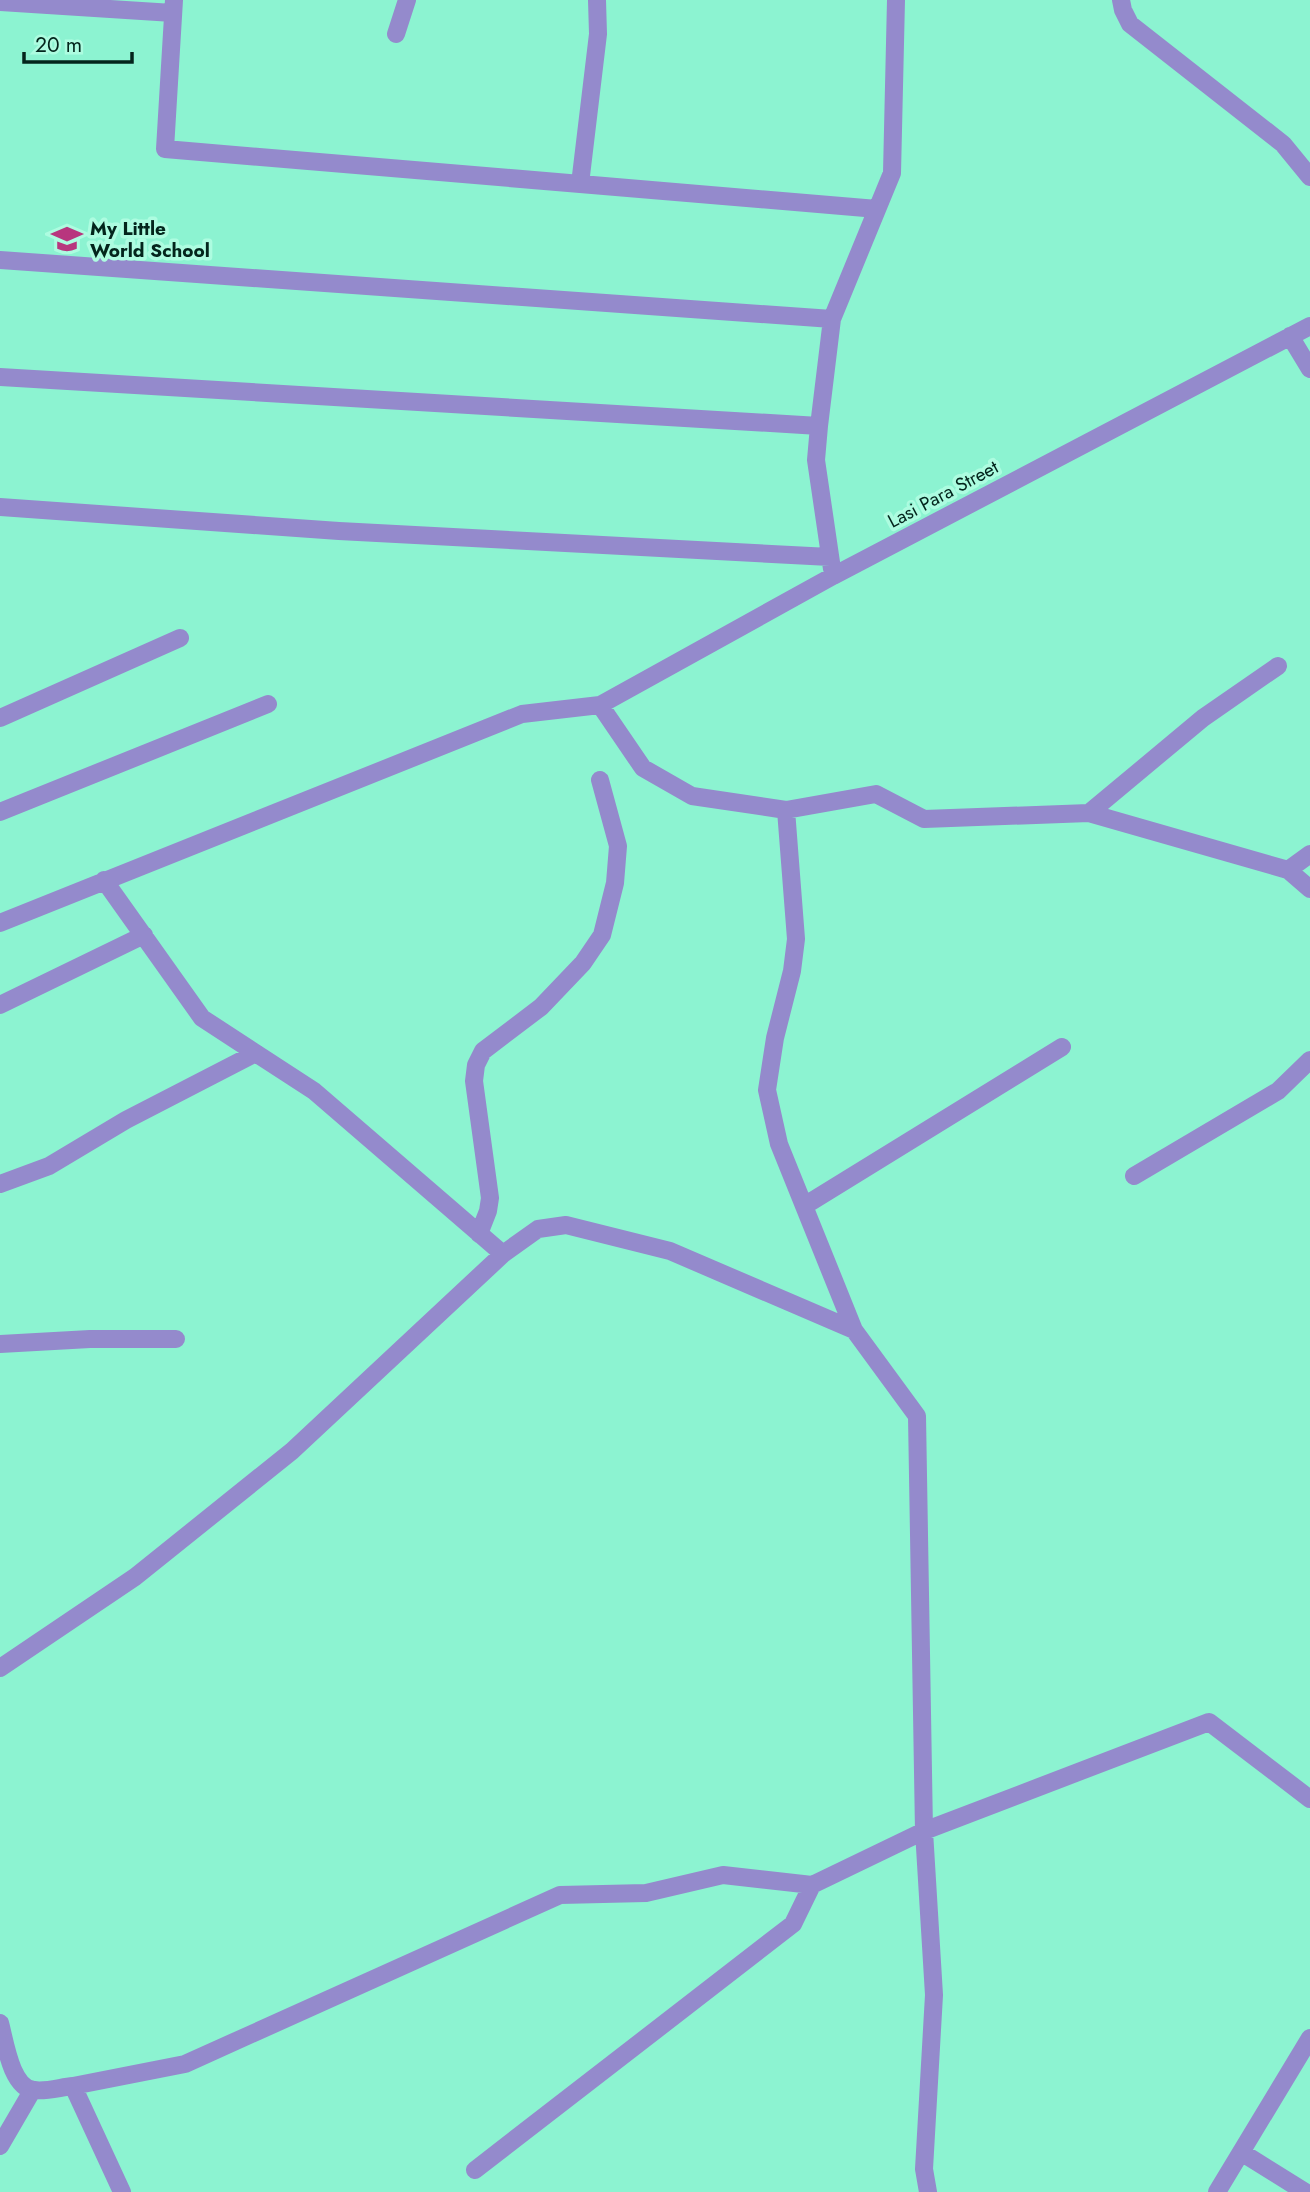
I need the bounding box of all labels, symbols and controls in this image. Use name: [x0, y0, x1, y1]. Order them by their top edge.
scale bar: [24, 21, 133, 65]
text: 20 m: [35, 30, 82, 60]
place label: My Little World School: [90, 215, 210, 264]
school or university icon: My Little World School: [50, 222, 84, 256]
street label: Lasi Para Street: [883, 453, 1003, 534]

